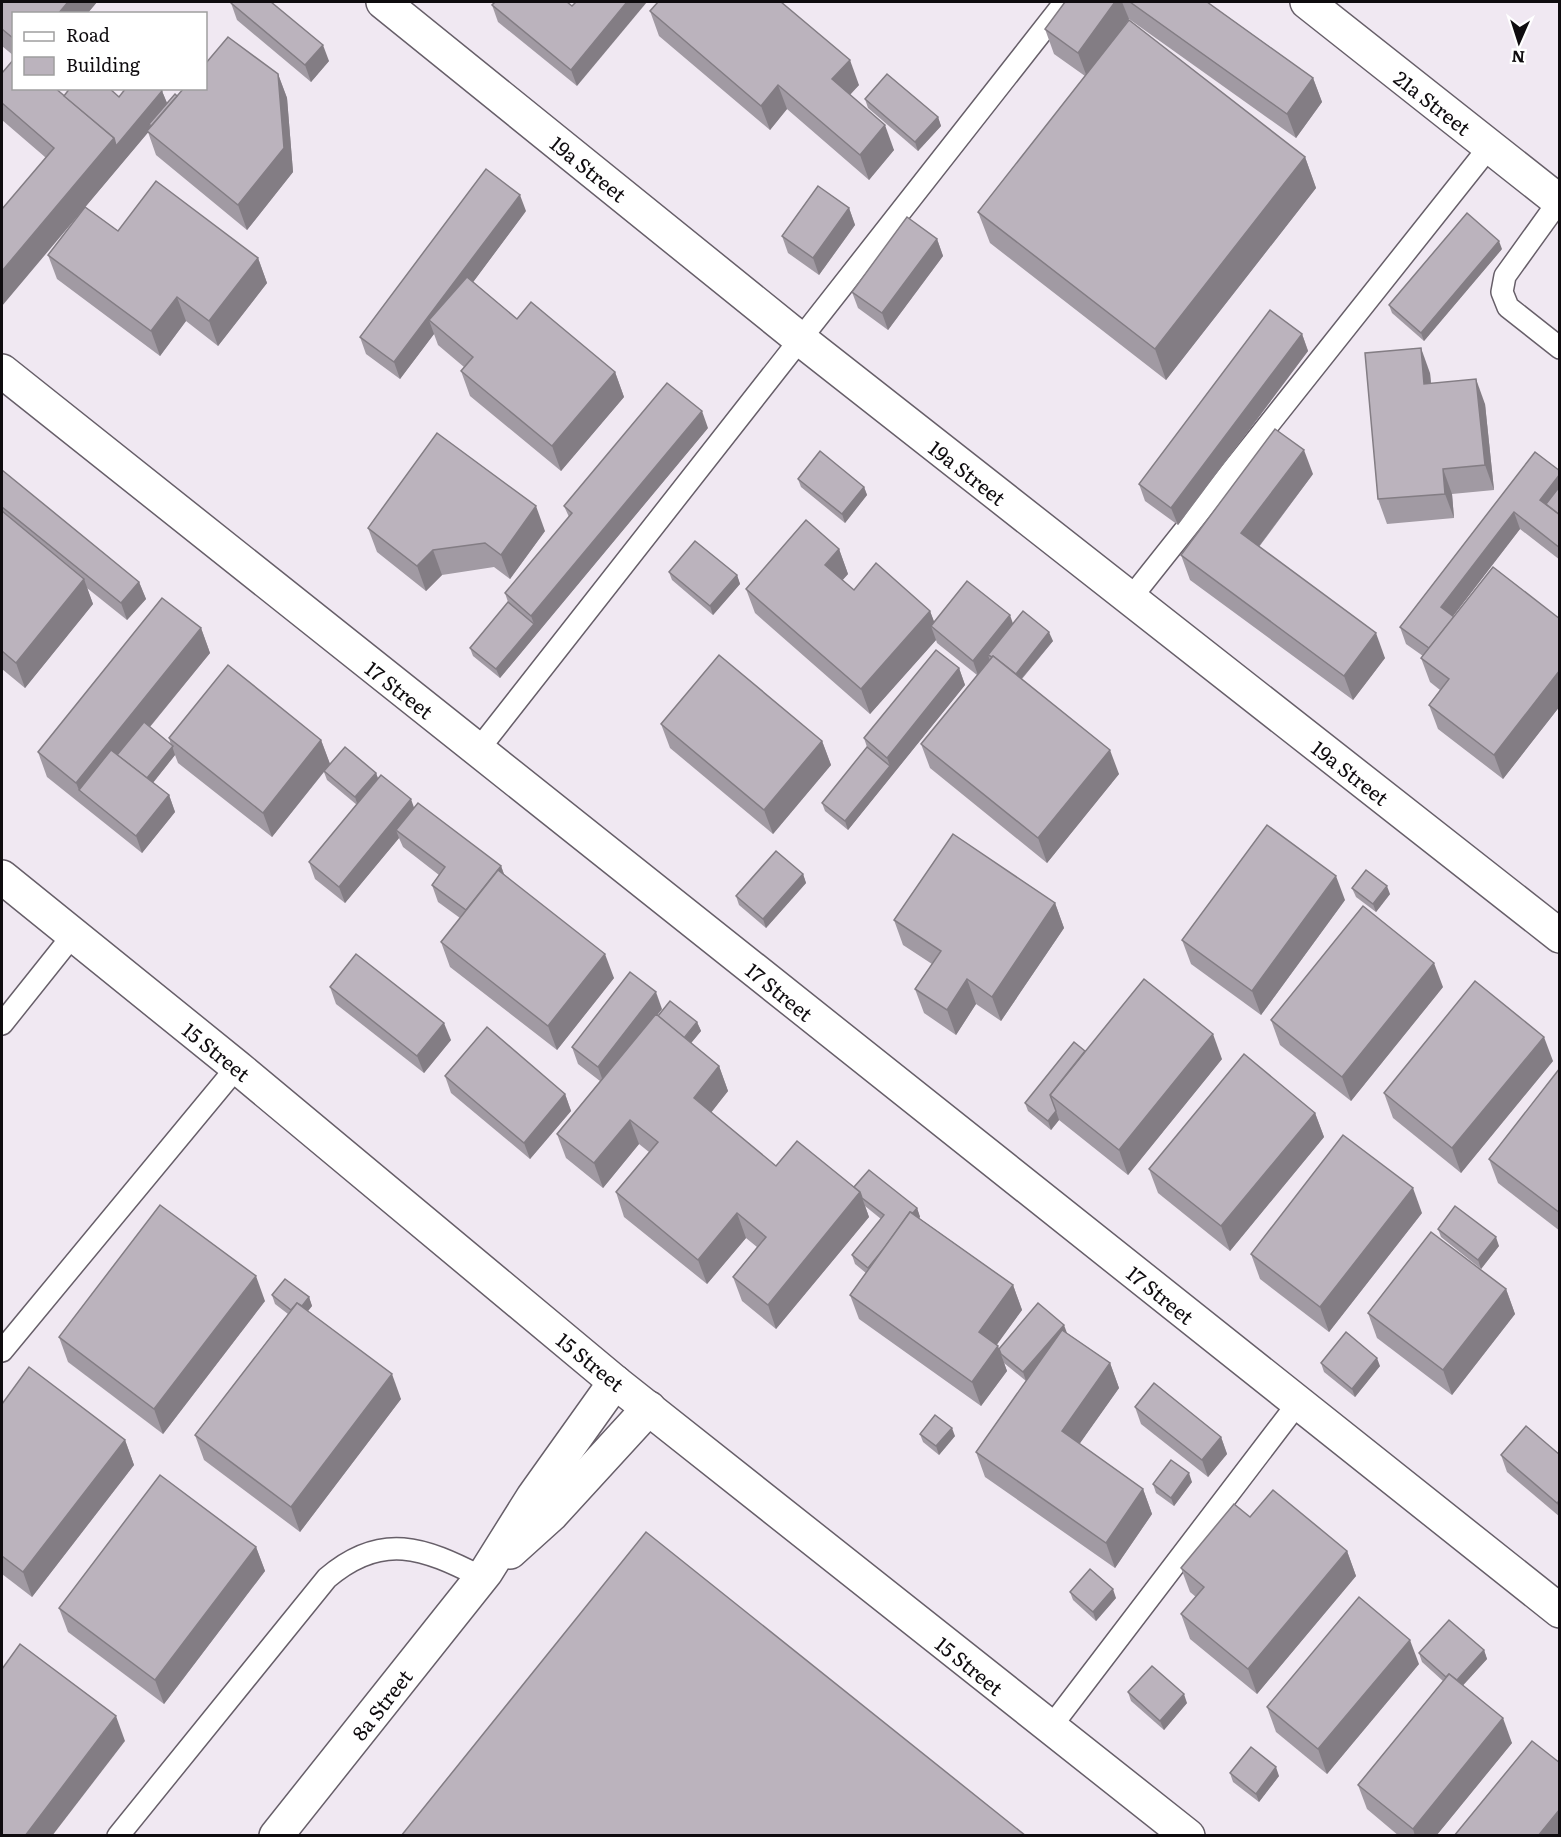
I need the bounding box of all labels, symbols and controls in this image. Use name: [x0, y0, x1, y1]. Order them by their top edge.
legend: [12, 12, 207, 90]
north arrow: [1489, 12, 1549, 72]
text: Road: [66, 21, 110, 48]
text: N: [1511, 46, 1526, 70]
text: Building: [66, 51, 141, 78]
street label: 21a Street: [1388, 62, 1478, 142]
street label: 19a Street: [544, 128, 634, 208]
street label: 19a Street: [923, 432, 1013, 512]
street label: 17 Street: [360, 653, 440, 725]
street label: 19a Street: [1306, 732, 1396, 812]
street label: 17 Street: [740, 955, 820, 1027]
street label: 15 Street: [177, 1014, 257, 1088]
street label: 17 Street: [1121, 1258, 1201, 1330]
street label: 15 Street: [551, 1324, 631, 1398]
street label: 15 Street: [930, 1628, 1010, 1702]
street label: 8a Street: [344, 1662, 418, 1746]

